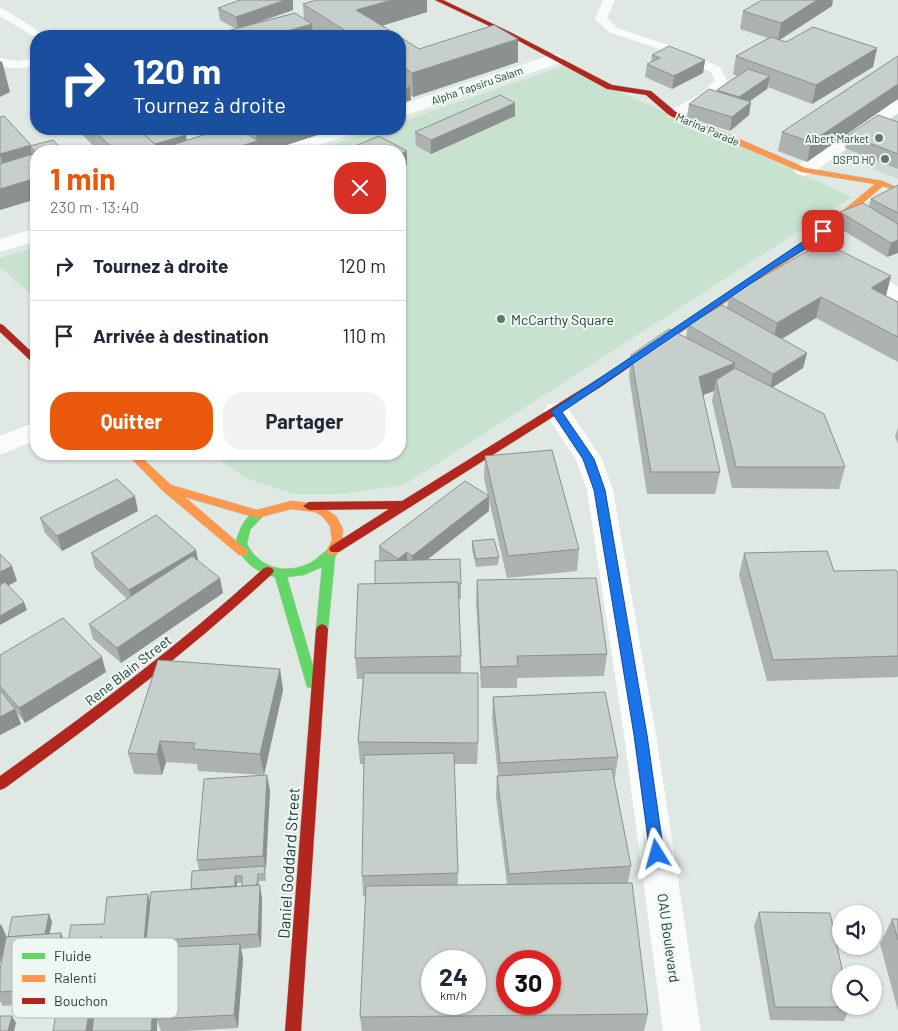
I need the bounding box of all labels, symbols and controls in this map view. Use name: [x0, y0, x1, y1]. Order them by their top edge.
text: 120 m: [133, 49, 221, 91]
icon: right: [50, 50, 115, 115]
street label: Alpha Tapsiru Salam: [429, 63, 525, 107]
text: Tournez à droite: [133, 91, 286, 117]
street label: Marina Parade: [674, 110, 742, 148]
place label: Albert Market: [805, 132, 869, 145]
marker: Albert Market: [873, 132, 885, 144]
place label: DSPD HQ: [833, 153, 875, 166]
marker: DSPD HQ: [879, 153, 891, 165]
text: 1 min: [50, 160, 116, 196]
button: close: [334, 162, 386, 214]
text: 230 m · 13:40: [50, 197, 139, 216]
pin: [802, 210, 844, 252]
icon: arrive: [809, 217, 837, 245]
icon: right: [50, 252, 78, 280]
text: Tournez à droite: [93, 254, 229, 277]
text: 120 m: [339, 254, 386, 277]
place label: McCarthy Square: [511, 311, 614, 328]
marker: McCarthy Square: [495, 313, 507, 325]
icon: arrive: [50, 322, 78, 350]
text: Arrivée à destination: [93, 324, 269, 347]
text: 110 m: [342, 324, 386, 347]
button: Quitter: [50, 392, 213, 450]
button: Partager: [223, 392, 386, 450]
street label: Rene Blain Street: [81, 631, 175, 709]
street label: Daniel Goddard Street: [273, 787, 303, 939]
position arrow: [630, 827, 682, 879]
street label: OAU Boulevard: [654, 892, 684, 984]
map controls: [832, 905, 882, 1015]
button: sound: [832, 905, 882, 955]
legend: [12, 938, 178, 1018]
text: Fluide: [54, 947, 91, 964]
speed limit sign: 30: [496, 950, 561, 1015]
text: 24: [439, 961, 468, 991]
button: search: [832, 965, 882, 1015]
text: Ralenti: [54, 969, 97, 986]
text: km/h: [440, 988, 467, 1002]
text: Bouchon: [54, 992, 108, 1009]

